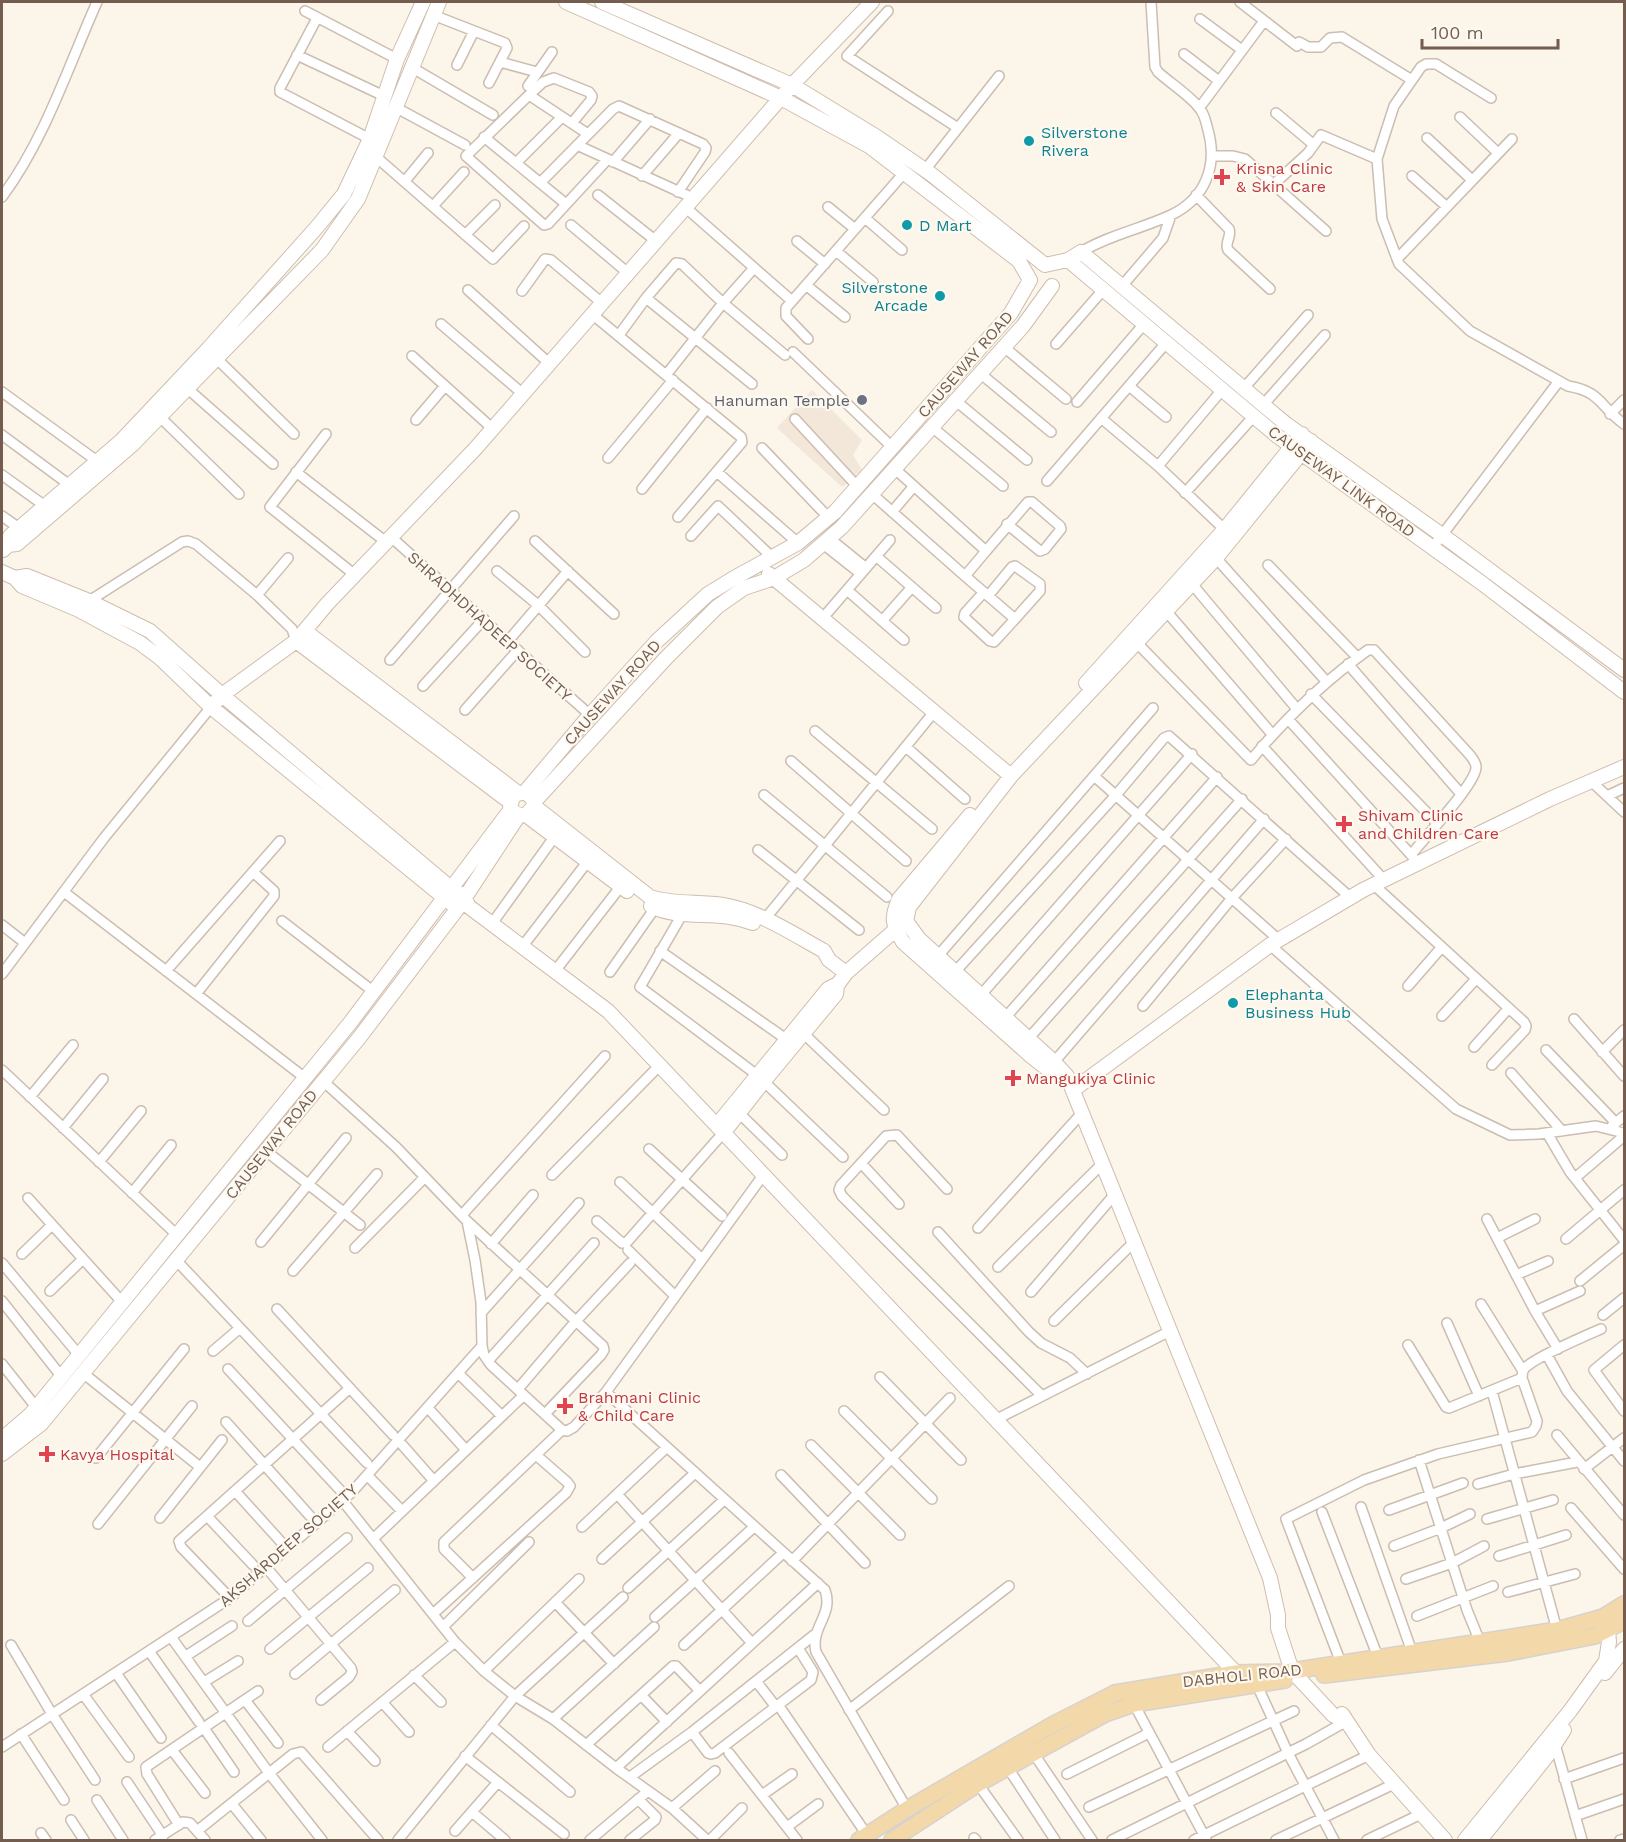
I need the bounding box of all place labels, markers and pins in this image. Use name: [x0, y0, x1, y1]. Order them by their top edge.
place label: Silverstone Rivera: [1041, 123, 1128, 160]
marker: Silverstone Rivera: [1022, 134, 1036, 148]
place label: Krisna Clinic & Skin Care: [1236, 159, 1333, 196]
marker: Krisna Clinic & Skin Care: [1213, 168, 1231, 186]
place label: D Mart: [919, 216, 972, 235]
marker: D Mart: [900, 218, 914, 232]
place label: Silverstone Arcade: [841, 278, 928, 315]
marker: Silverstone Arcade: [933, 289, 947, 303]
place label: Hanuman Temple: [714, 391, 850, 410]
marker: Hanuman Temple: [855, 393, 869, 407]
place label: Shivam Clinic and Children Care: [1358, 806, 1499, 843]
marker: Shivam Clinic and Children Care: [1335, 815, 1353, 833]
place label: Elephanta Business Hub: [1245, 985, 1351, 1022]
marker: Elephanta Business Hub: [1226, 996, 1240, 1010]
marker: Mangukiya Clinic: [1004, 1069, 1022, 1087]
place label: Mangukiya Clinic: [1026, 1069, 1156, 1088]
place label: Brahmani Clinic & Child Care: [578, 1388, 701, 1425]
marker: Brahmani Clinic & Child Care: [556, 1397, 574, 1415]
marker: Kavya Hospital: [38, 1445, 56, 1463]
place label: Kavya Hospital: [60, 1445, 174, 1464]

